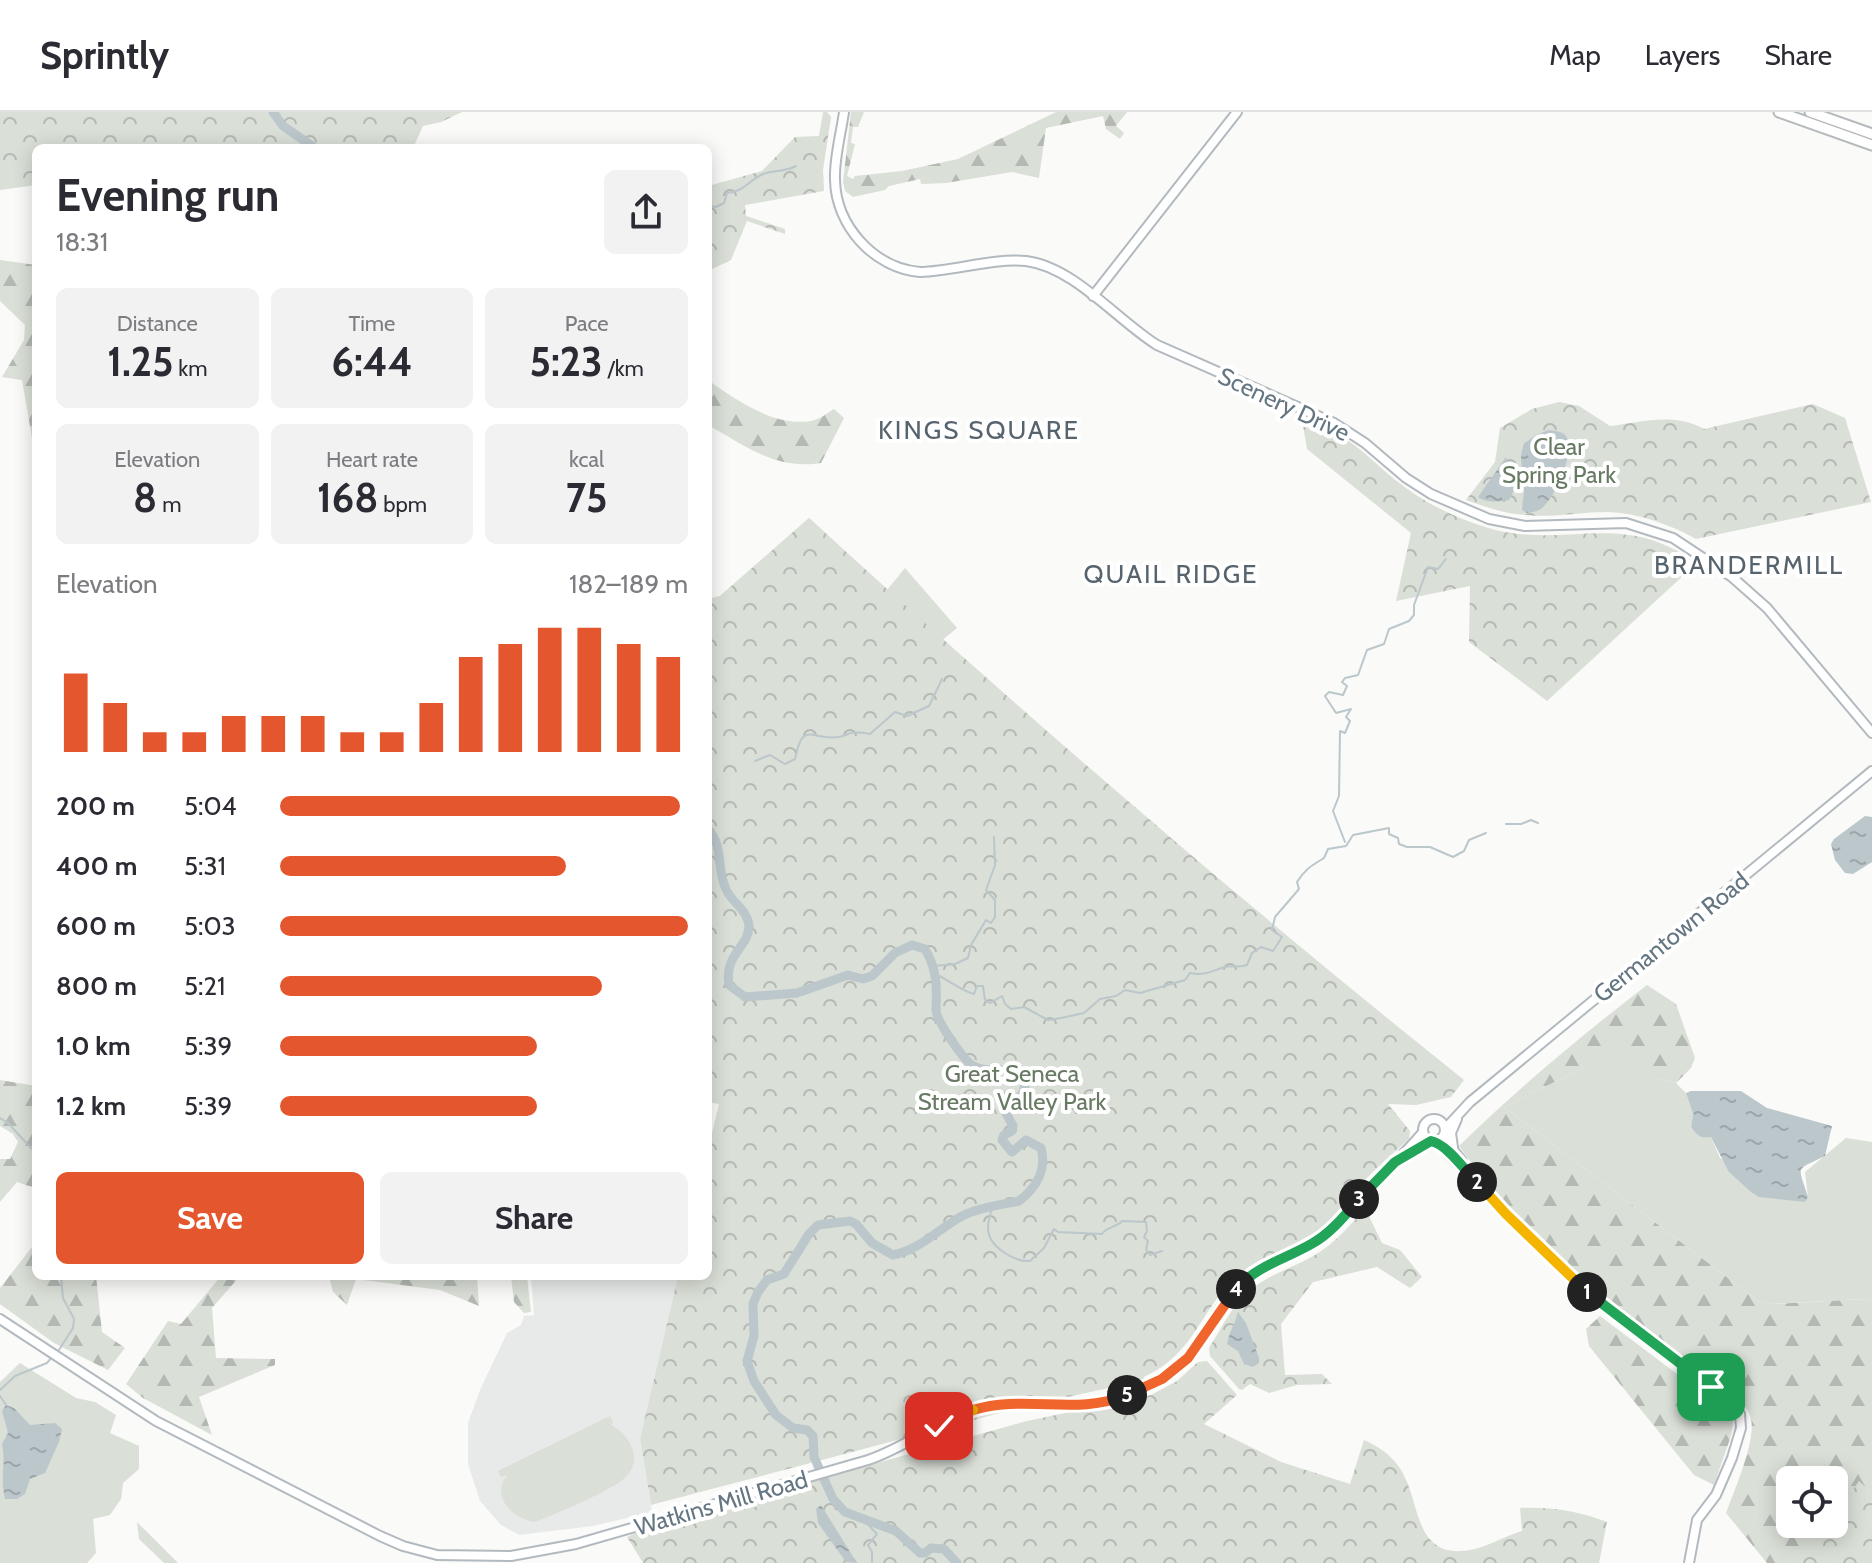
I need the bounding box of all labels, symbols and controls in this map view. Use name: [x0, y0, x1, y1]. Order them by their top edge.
text: Sprintly: [40, 32, 169, 79]
text: Map: [1549, 38, 1601, 72]
text: Layers: [1645, 38, 1720, 72]
text: Share: [1764, 38, 1832, 72]
text: Evening run: [56, 169, 279, 222]
button: share: [604, 170, 688, 254]
text: 18:31: [56, 226, 108, 258]
text: Distance: [117, 310, 198, 337]
text: Time: [349, 310, 395, 337]
text: Pace: [565, 310, 609, 337]
text: 1.25: [107, 337, 173, 386]
text: 6:44: [331, 337, 413, 386]
text: 5:23: [530, 337, 603, 386]
text: km: [173, 355, 208, 382]
text: /km: [603, 355, 644, 382]
street label: Scenery Drive: [1214, 361, 1354, 447]
district label: KINGS SQUARE: [878, 414, 1080, 446]
park label: Clear Spring Park: [1502, 432, 1616, 489]
text: Elevation: [114, 446, 200, 473]
text: Heart rate: [326, 446, 418, 473]
text: kcal: [569, 446, 604, 473]
text: 8: [133, 473, 157, 522]
text: 168: [317, 473, 378, 522]
text: 75: [566, 473, 608, 522]
text: m: [157, 491, 182, 518]
text: bpm: [378, 491, 427, 518]
district label: BRANDERMILL: [1654, 549, 1844, 581]
district label: QUAIL RIDGE: [1083, 558, 1259, 590]
text: Elevation: [56, 568, 158, 600]
text: 182–189 m: [569, 568, 688, 600]
text: 200 m: [56, 790, 135, 822]
text: 5:04: [184, 790, 237, 822]
text: 400 m: [56, 850, 137, 882]
text: 5:31: [184, 850, 226, 882]
street label: Germantown Road: [1588, 866, 1754, 1008]
text: 600 m: [56, 910, 136, 942]
text: 5:03: [184, 910, 236, 942]
text: 800 m: [56, 970, 137, 1002]
text: 5:21: [184, 970, 226, 1002]
text: 1.0 km: [56, 1030, 131, 1062]
text: 5:39: [184, 1030, 232, 1062]
park label: Great Seneca Stream Valley Park: [918, 1059, 1107, 1116]
text: 1.2 km: [56, 1090, 126, 1122]
text: 5:39: [184, 1090, 232, 1122]
pin: 2: [1457, 1162, 1497, 1202]
text: 2: [1471, 1168, 1483, 1195]
button: Save: [56, 1172, 364, 1264]
button: Share: [380, 1172, 688, 1264]
pin: 3: [1339, 1179, 1379, 1219]
text: 3: [1353, 1185, 1365, 1212]
pin: 4: [1216, 1269, 1256, 1309]
pin: 1: [1567, 1272, 1607, 1312]
text: 4: [1229, 1275, 1243, 1302]
text: 1: [1583, 1278, 1591, 1305]
pin: [1677, 1353, 1745, 1421]
icon: arrive: [1689, 1365, 1733, 1409]
pin: 5: [1107, 1375, 1147, 1415]
text: 5: [1121, 1381, 1133, 1408]
pin: [905, 1392, 973, 1460]
icon: check: [917, 1404, 961, 1448]
street label: Watkins Mill Road: [631, 1464, 811, 1542]
map controls: [1776, 1466, 1848, 1538]
button: locate: [1776, 1466, 1848, 1538]

